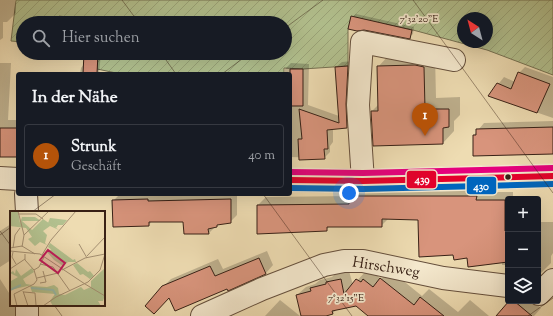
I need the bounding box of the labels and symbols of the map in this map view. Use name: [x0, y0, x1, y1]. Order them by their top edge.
text: 7°32'20"E: [400, 12, 438, 27]
north arrow: [457, 12, 493, 48]
pin: 1: [412, 103, 438, 136]
line badge: 439: [406, 170, 437, 189]
text: 439: [413, 172, 430, 188]
unlabelled marker: [503, 172, 513, 182]
line badge: 430: [466, 176, 497, 195]
text: 430: [472, 179, 489, 195]
your location: [339, 183, 359, 203]
inset map: [10, 211, 105, 306]
street label: Hirschweg: [351, 252, 421, 284]
text: 7°32'15"E: [328, 291, 364, 306]

